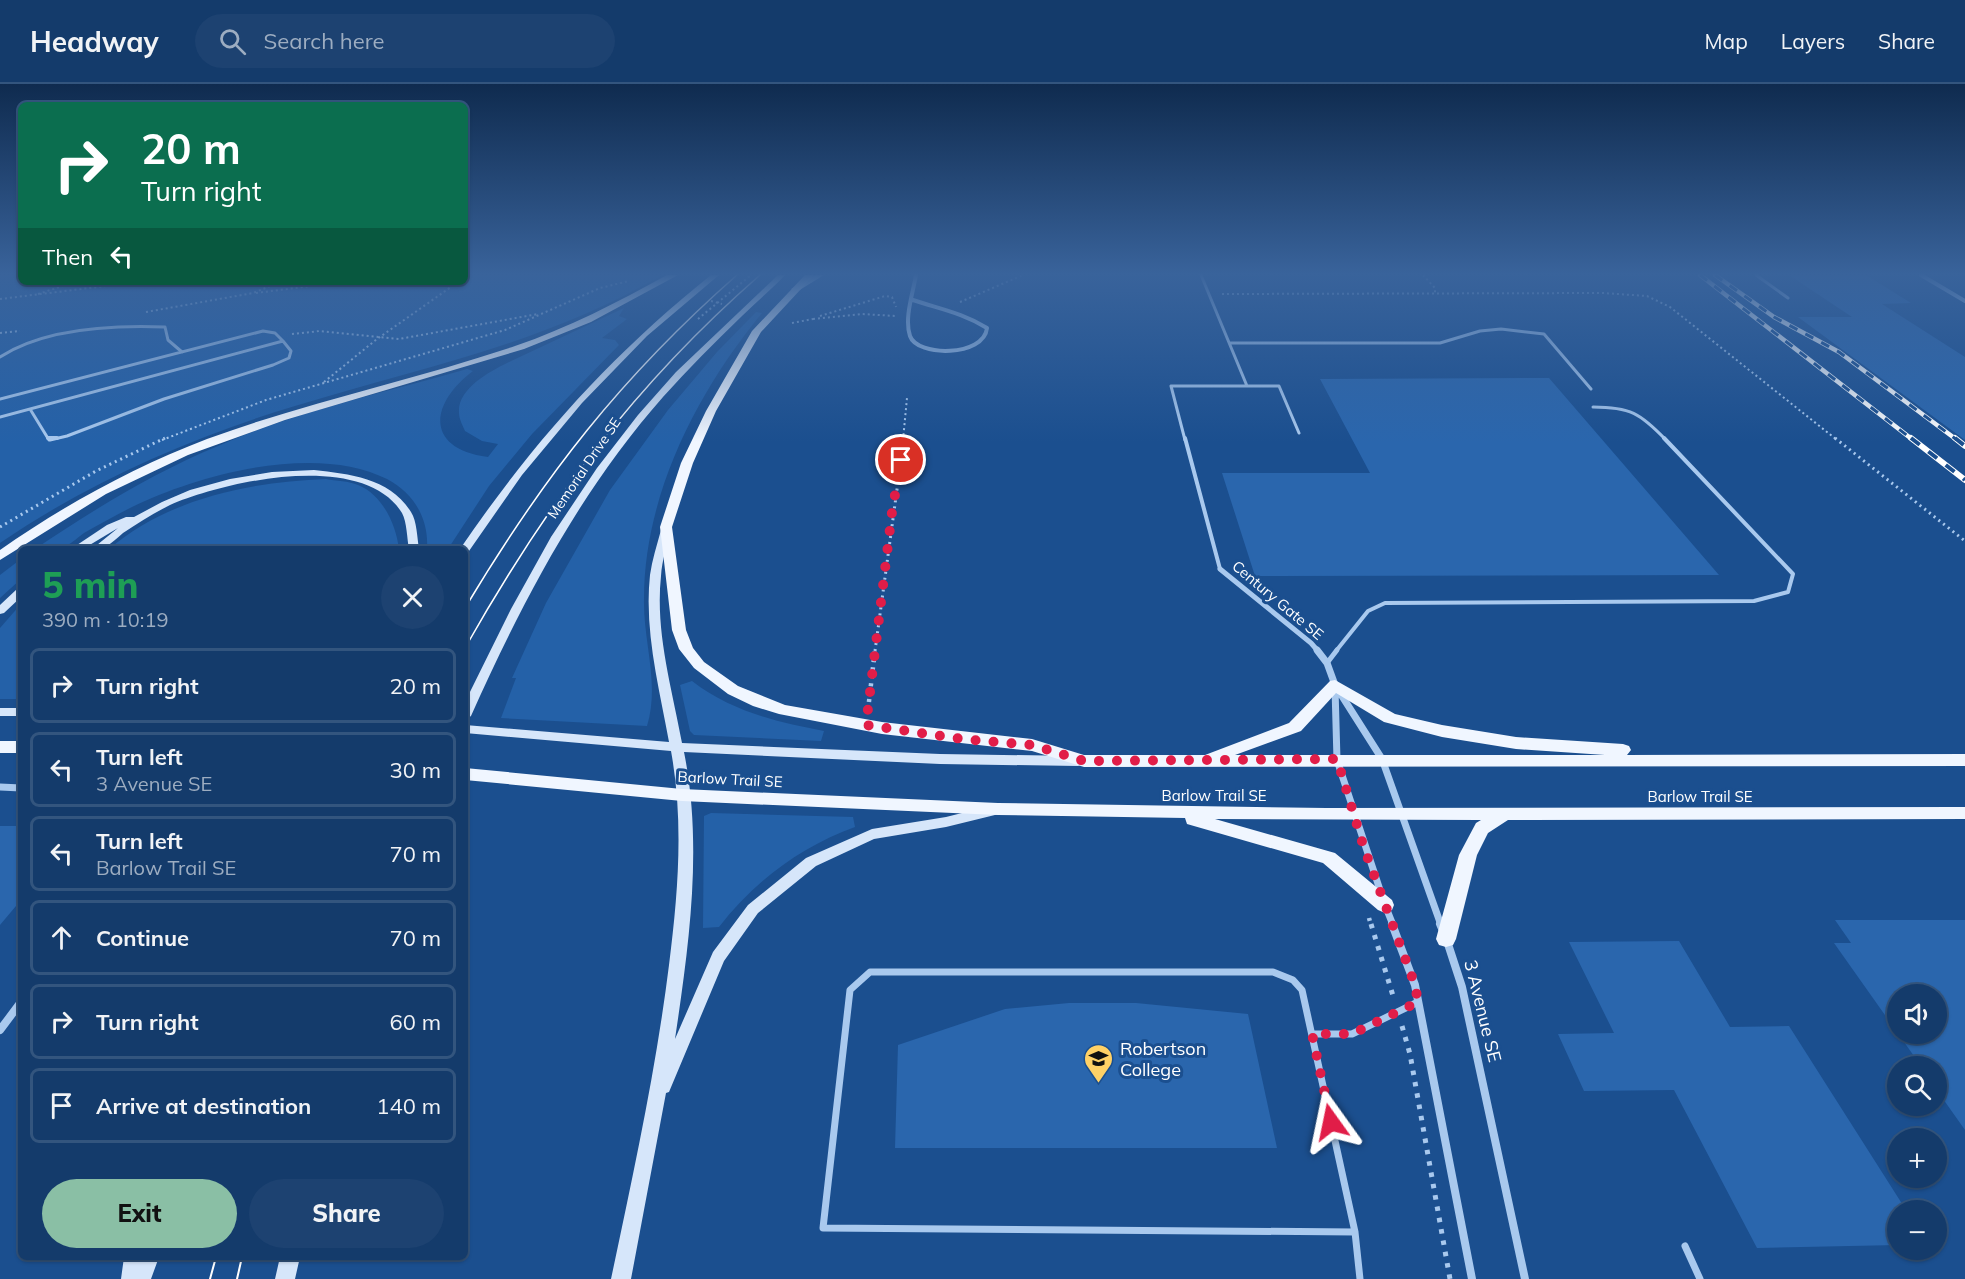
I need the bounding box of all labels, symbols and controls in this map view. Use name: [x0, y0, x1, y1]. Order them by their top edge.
search box: [195, 14, 615, 68]
text: Headway: [30, 24, 159, 59]
icon: search: [216, 25, 249, 58]
text: Search here: [264, 27, 385, 55]
text: Map: [1705, 28, 1748, 54]
text: Layers: [1781, 28, 1845, 54]
text: Share: [1878, 28, 1935, 54]
text: 20 m: [141, 122, 241, 175]
icon: right: [42, 126, 120, 204]
text: Turn right: [141, 174, 261, 208]
icon: left: [105, 240, 138, 273]
text: Then: [42, 243, 93, 271]
street label: Memorial Drive SE: [544, 414, 624, 522]
pin: [875, 434, 926, 485]
icon: arrive: [884, 443, 917, 476]
street label: Century Gate SE: [1228, 556, 1328, 644]
text: 5 min: [42, 562, 138, 607]
button: close: [381, 566, 444, 629]
text: 390 m · 10:19: [42, 607, 168, 632]
icon: right: [45, 669, 78, 702]
text: Turn right: [96, 672, 199, 700]
text: 20 m: [390, 672, 441, 700]
text: Turn left: [96, 743, 183, 771]
icon: left: [45, 753, 78, 786]
text: 30 m: [390, 756, 441, 784]
street label: Barlow Trail SE: [677, 767, 783, 791]
text: 3 Avenue SE: [96, 771, 212, 796]
street label: Barlow Trail SE: [1161, 786, 1267, 805]
street label: Barlow Trail SE: [1647, 787, 1753, 806]
text: Turn left: [96, 827, 183, 855]
icon: left: [45, 837, 78, 870]
text: 70 m: [390, 840, 441, 868]
text: Barlow Trail SE: [96, 855, 236, 880]
icon: ahead: [45, 921, 78, 954]
text: Continue: [96, 924, 189, 952]
text: 70 m: [390, 924, 441, 952]
street label: 3 Avenue SE: [1459, 957, 1507, 1065]
map controls: [1887, 984, 1947, 1260]
button: sound: [1887, 984, 1947, 1044]
icon: right: [45, 1005, 78, 1038]
text: Turn right: [96, 1008, 199, 1036]
text: 60 m: [390, 1008, 441, 1036]
place label: Robertson College: [1120, 1037, 1206, 1081]
school or university icon: Robertson College: [1083, 1042, 1115, 1084]
button: search: [1887, 1056, 1947, 1116]
icon: arrive: [45, 1089, 78, 1122]
position arrow: [1299, 1090, 1363, 1154]
text: Arrive at destination: [96, 1092, 311, 1120]
text: 140 m: [376, 1092, 441, 1120]
button: +: [1887, 1128, 1947, 1188]
button: Exit: [42, 1179, 237, 1248]
button: Share: [249, 1179, 444, 1248]
button: −: [1887, 1200, 1947, 1260]

